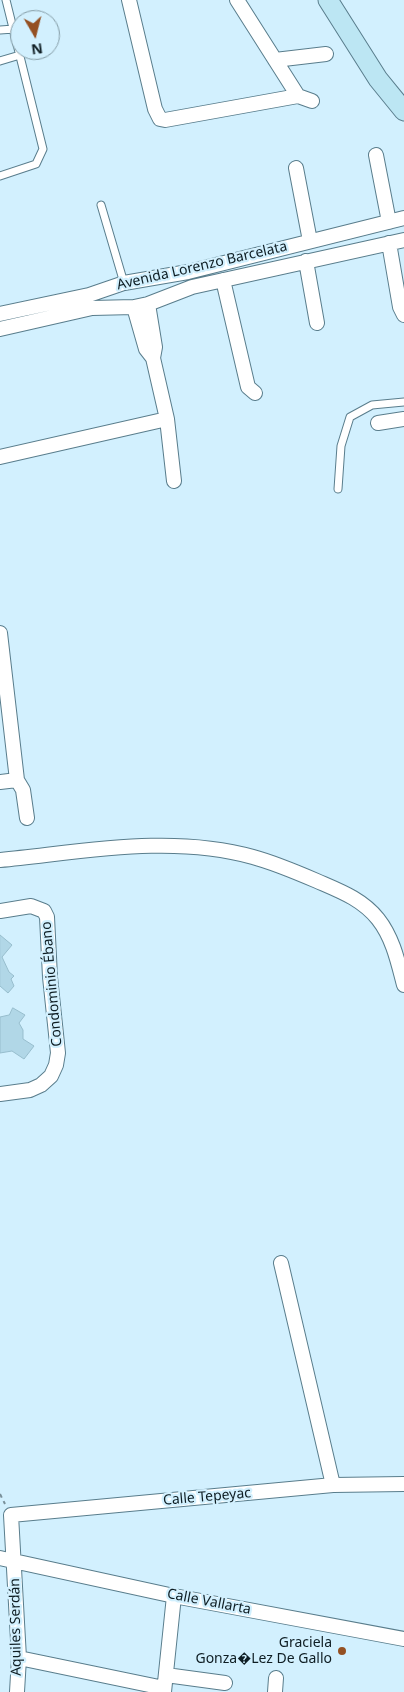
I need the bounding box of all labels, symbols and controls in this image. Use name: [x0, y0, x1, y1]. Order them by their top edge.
north arrow: [10, 10, 60, 60]
text: N: [30, 39, 44, 60]
street label: Avenida Lorenzo Barcelata: [115, 238, 289, 294]
street label: Condominio Ébano: [38, 921, 66, 1047]
street label: Calle Tepeyac: [162, 1485, 252, 1509]
street label: Aquiles Serdán: [7, 1578, 25, 1676]
street label: Calle Vallarta: [166, 1586, 252, 1618]
place label: Graciela Gonza�Lez De Gallo: [195, 1635, 332, 1668]
marker: Graciela Gonza�Lez De Gallo: [336, 1645, 348, 1657]

